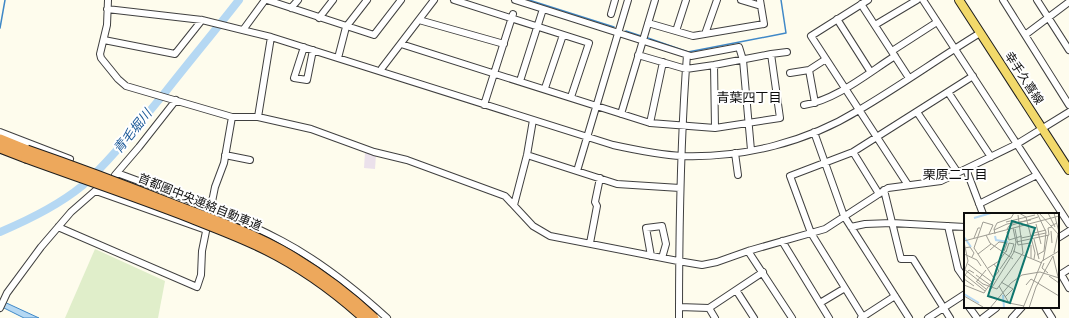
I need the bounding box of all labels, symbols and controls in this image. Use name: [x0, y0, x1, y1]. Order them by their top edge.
street label: 幸手久喜線: [1001, 47, 1049, 108]
district label: 青葉四丁目: [716, 87, 782, 106]
water label: 青毛堀川: [108, 103, 157, 157]
district label: 栗原二丁目: [922, 164, 988, 183]
street label: 首都圏中央連絡自動車道: [136, 168, 265, 234]
inset map: [964, 213, 1059, 308]

